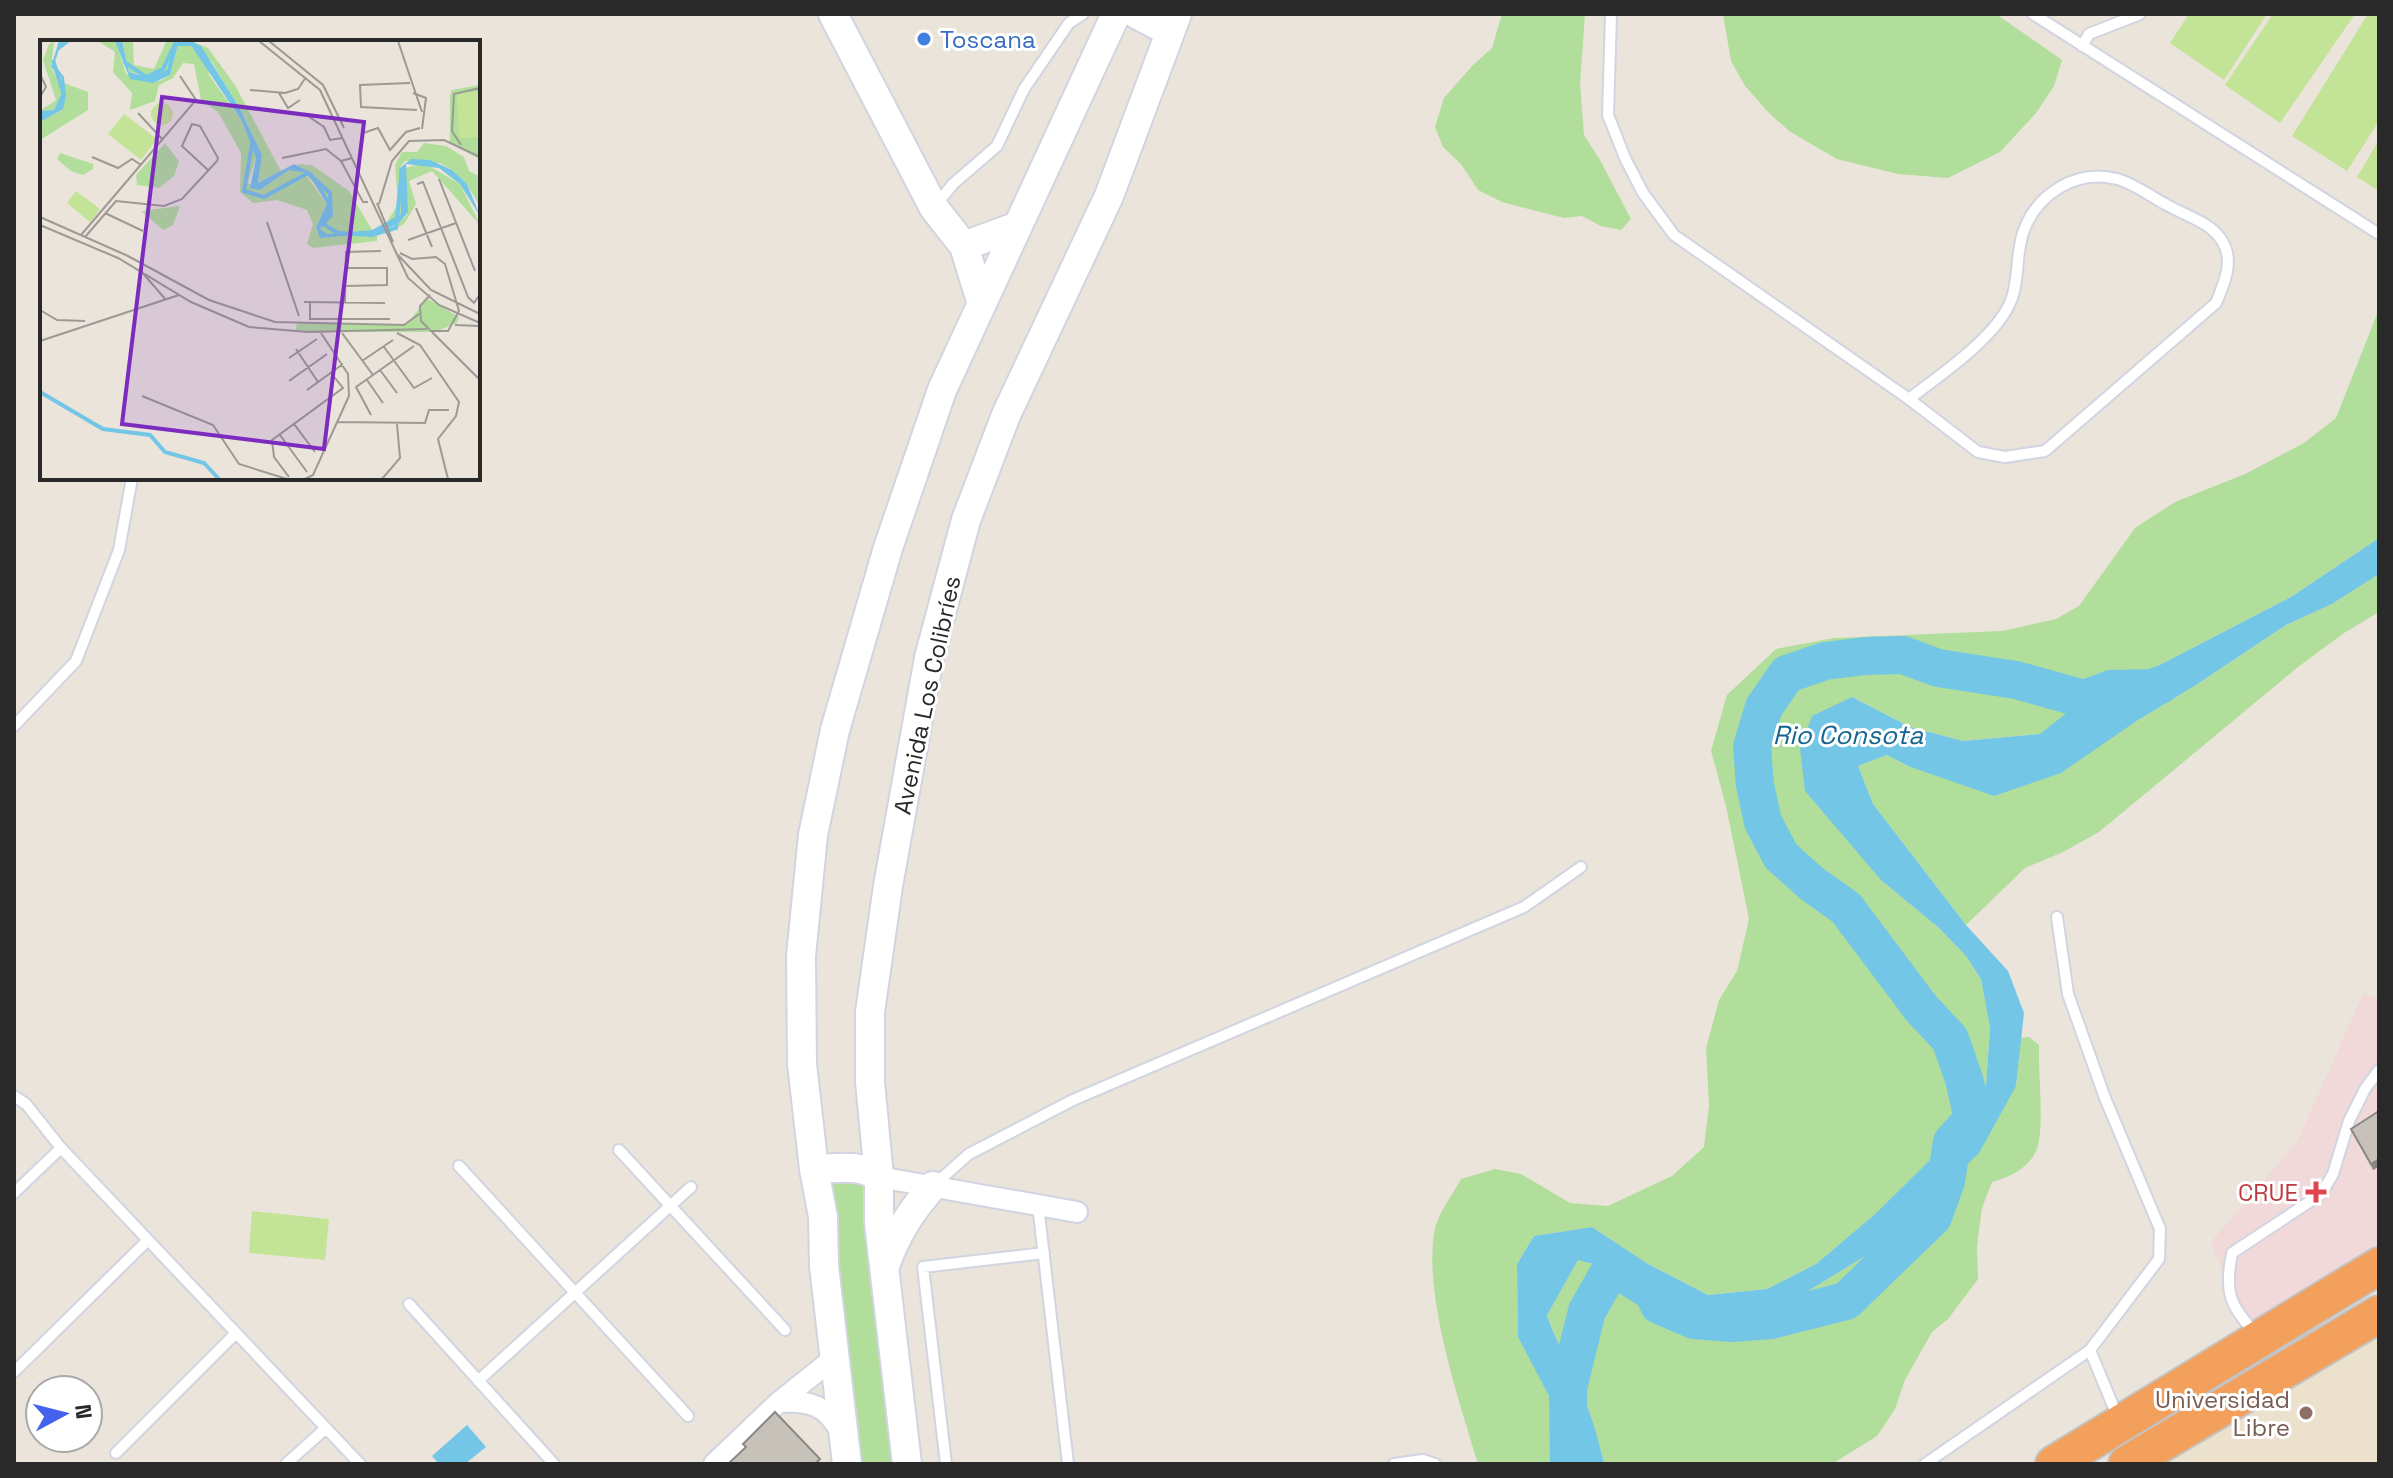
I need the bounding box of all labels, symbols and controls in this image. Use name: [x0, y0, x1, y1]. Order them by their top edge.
place label: Toscana: [940, 24, 1036, 55]
marker: Toscana: [915, 30, 933, 48]
inset map: [40, 40, 480, 480]
street label: Avenida Los Colibríes: [887, 573, 967, 817]
water label: Rio Consota: [1773, 718, 1924, 752]
place label: CRUE: [2238, 1177, 2298, 1208]
marker: CRUE: [2305, 1181, 2327, 1203]
north arrow: [24, 1374, 104, 1454]
place label: Universidad Libre: [2155, 1384, 2290, 1443]
text: N: [69, 1403, 99, 1421]
marker: Universidad Libre: [2297, 1404, 2315, 1422]

